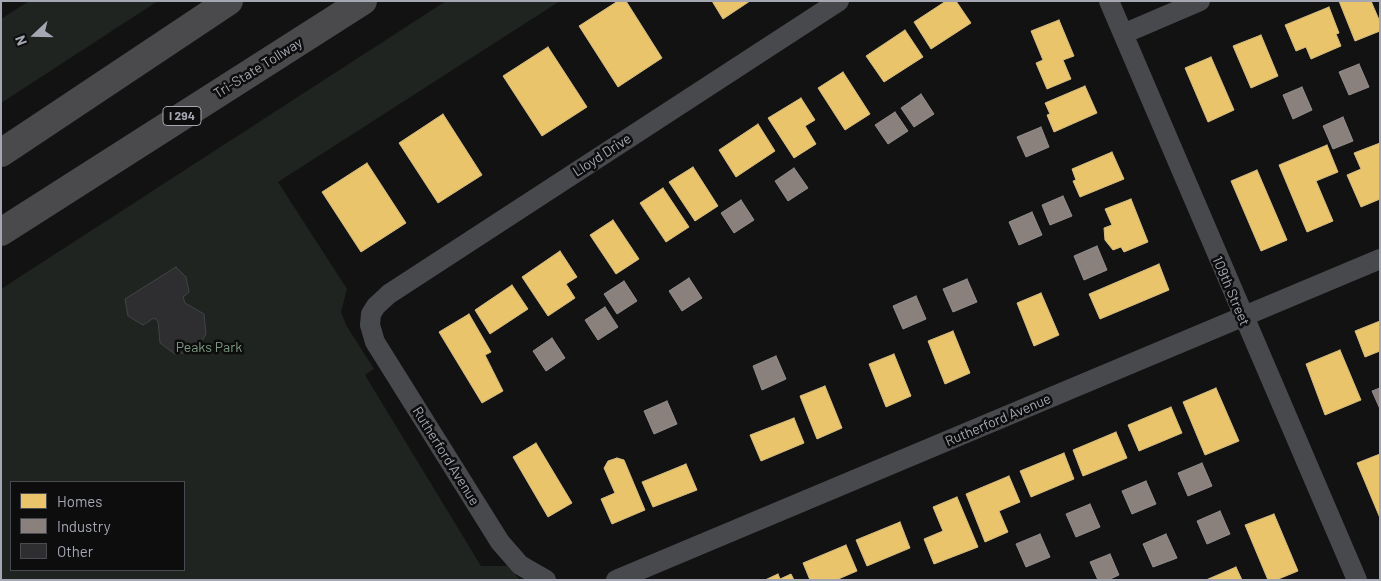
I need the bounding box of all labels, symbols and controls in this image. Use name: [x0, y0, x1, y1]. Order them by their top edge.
north arrow: [10, 10, 60, 60]
text: N: [11, 33, 30, 48]
street label: Tri-State Tollway: [211, 34, 305, 102]
road number: I 294: [163, 106, 201, 125]
street label: Lloyd Drive: [570, 130, 634, 180]
street label: 109th Street: [1209, 254, 1253, 328]
park label: Peaks Park: [176, 339, 242, 355]
street label: Rutherford Avenue: [943, 390, 1053, 450]
street label: Rutherford Avenue: [409, 404, 483, 508]
legend: [10, 481, 185, 571]
text: Homes: [57, 492, 102, 510]
text: Industry: [57, 517, 111, 535]
text: Other: [57, 542, 93, 560]

